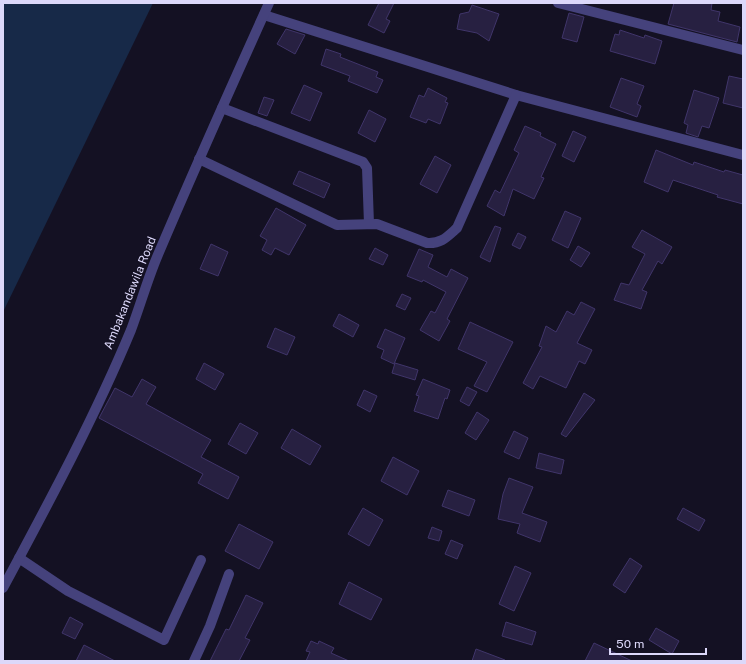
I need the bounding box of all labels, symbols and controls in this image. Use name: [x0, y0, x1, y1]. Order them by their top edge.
street label: Ambakandawila Road: [101, 235, 159, 351]
scale bar: [610, 630, 706, 656]
text: 50 m: [616, 637, 644, 651]

